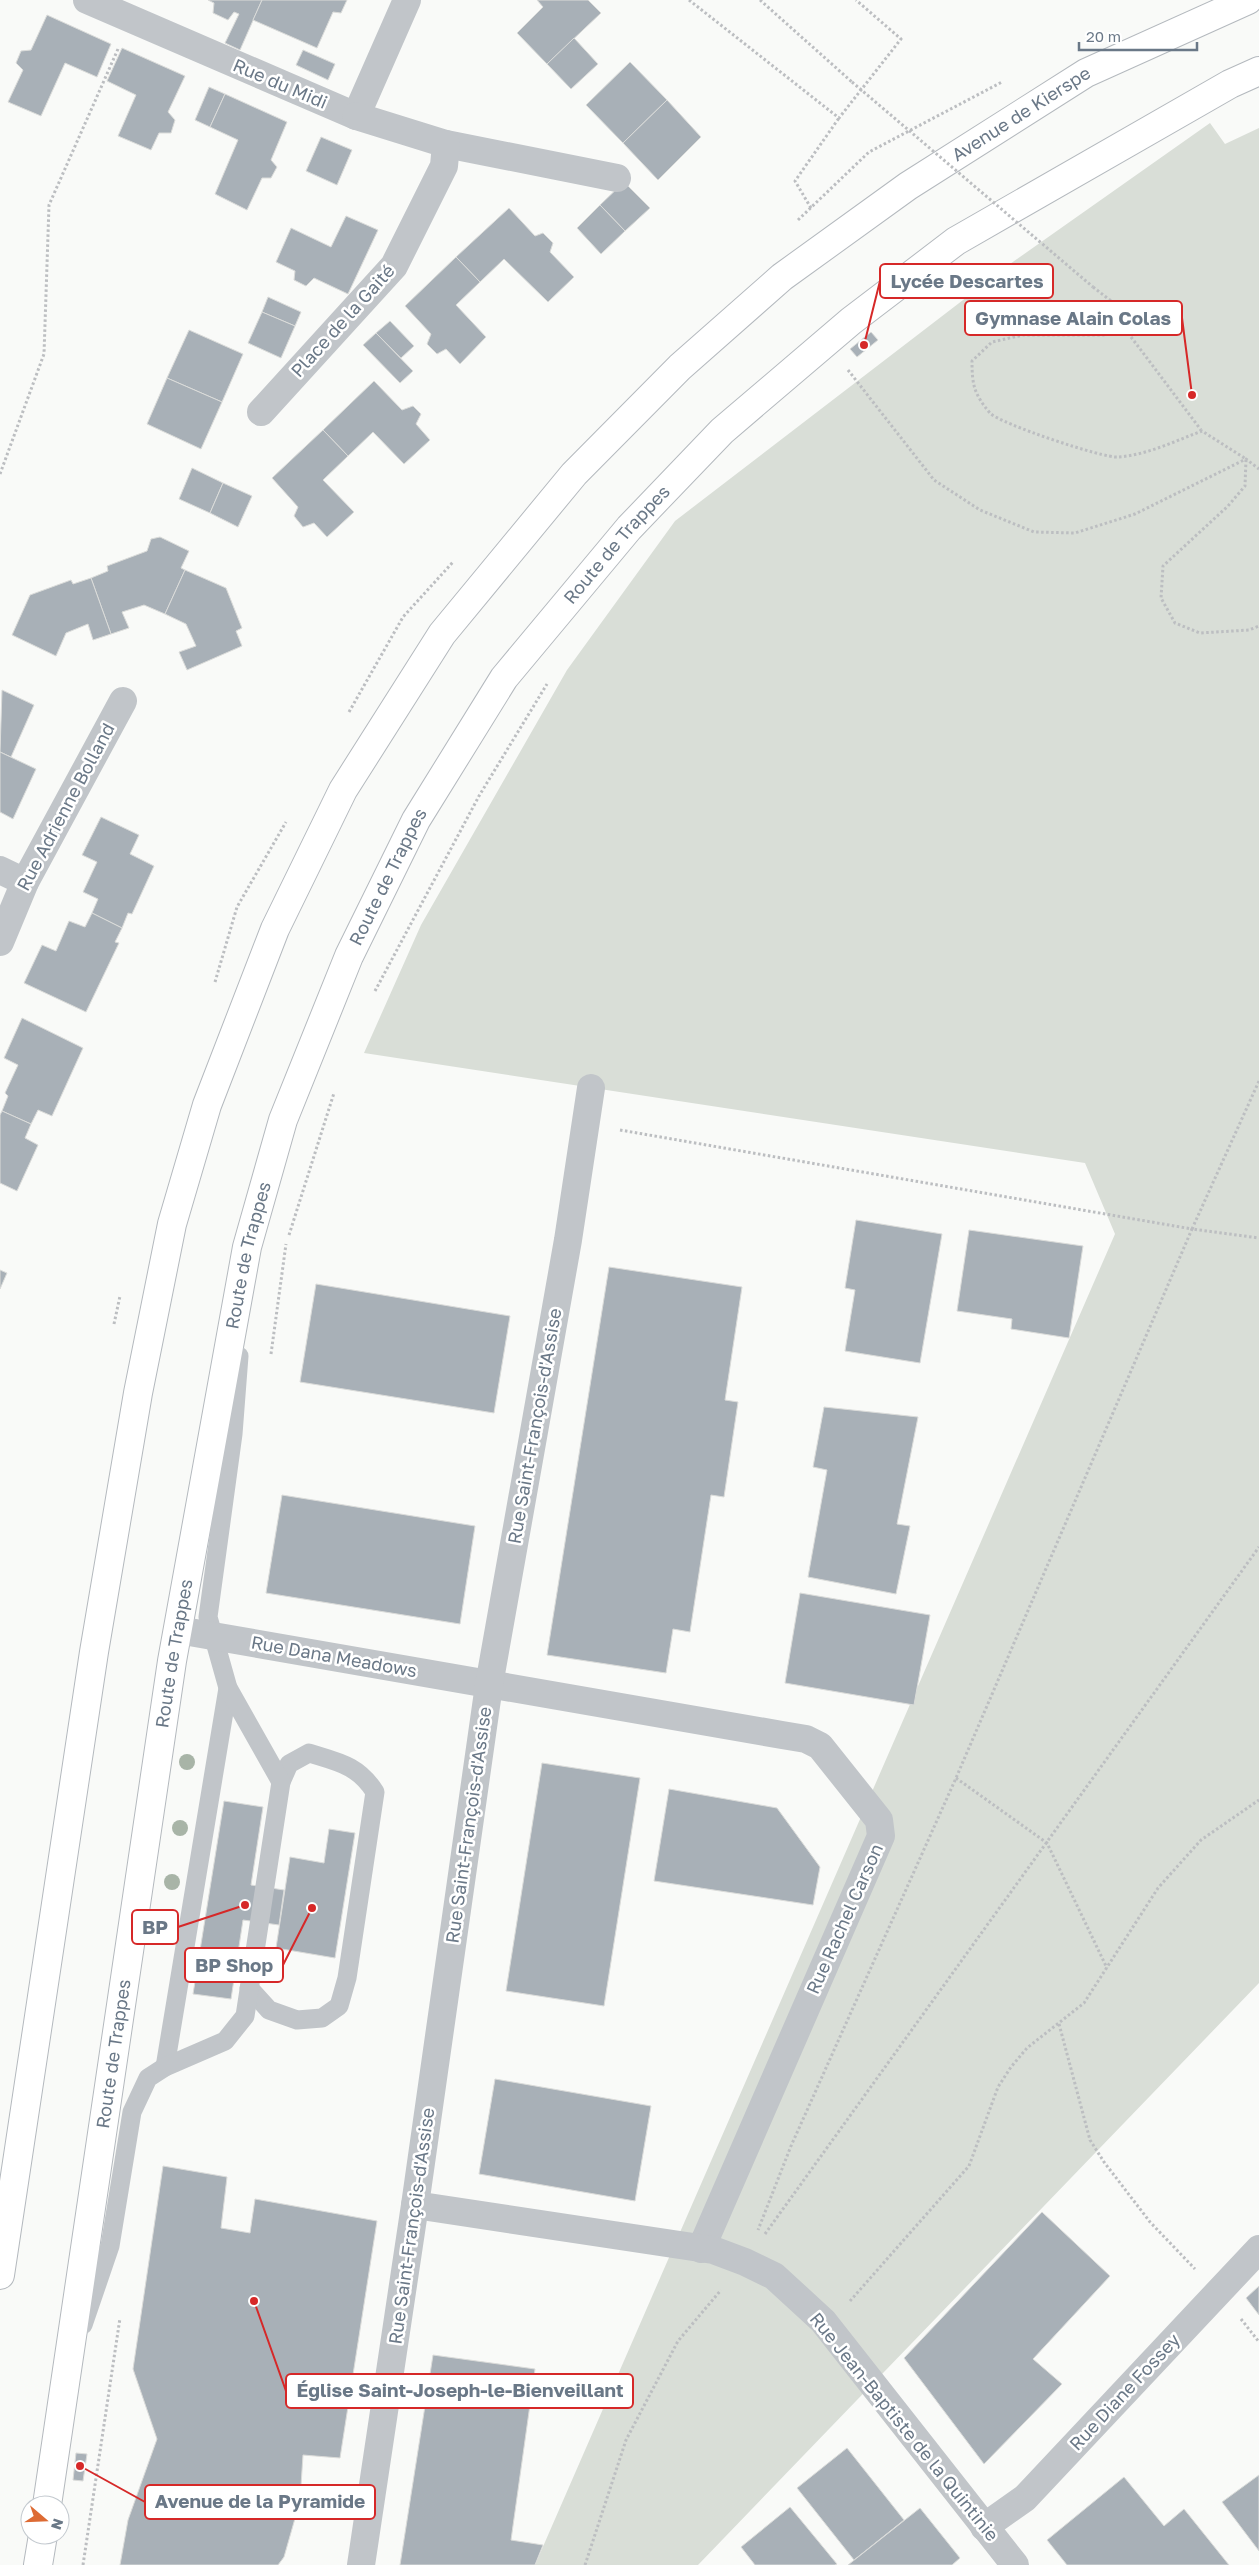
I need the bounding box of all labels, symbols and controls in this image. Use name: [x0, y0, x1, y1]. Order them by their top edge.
scale bar: [1079, 20, 1196, 52]
text: 20 m: [1086, 27, 1121, 45]
street label: Rue du Midi: [230, 53, 331, 113]
street label: Avenue de Kierspe: [947, 61, 1094, 165]
street label: Place de la Gaité: [286, 259, 399, 381]
callout: Lycée Descartes: [880, 264, 1053, 298]
text: Lycée Descartes: [890, 269, 1044, 292]
callout: Gymnase Alain Colas: [965, 301, 1182, 335]
text: Gymnase Alain Colas: [975, 306, 1171, 329]
street label: Route de Trappes: [558, 480, 674, 608]
street label: Rue Adrienne Bolland: [12, 719, 119, 894]
street label: Route de Trappes: [344, 803, 431, 949]
street label: Route de Trappes: [220, 1179, 275, 1331]
street label: Rue Saint-François-d'Assise: [502, 1306, 566, 1545]
street label: Route de Trappes: [150, 1577, 197, 1729]
street label: Rue Dana Meadows: [249, 1631, 419, 1681]
street label: Rue Saint-François-d'Assise: [440, 1705, 496, 1945]
street label: Rue Rachel Carson: [801, 1840, 887, 1997]
callout: BP: [132, 1910, 178, 1944]
text: BP: [142, 1915, 168, 1938]
callout: BP Shop: [185, 1948, 283, 1982]
text: BP Shop: [195, 1953, 273, 1976]
street label: Route de Trappes: [91, 1978, 135, 2130]
street label: Rue Saint-François-d'Assise: [383, 2106, 439, 2346]
street label: Rue Jean-Baptiste de la Quintinie: [806, 2308, 1004, 2545]
street label: Rue Diane Fossey: [1064, 2328, 1184, 2454]
callout: Église Saint-Joseph-le-Bienveillant: [286, 2374, 633, 2408]
text: Église Saint-Joseph-le-Bienveillant: [296, 2378, 624, 2401]
callout: Avenue de la Pyramide: [145, 2485, 375, 2519]
text: Avenue de la Pyramide: [155, 2489, 365, 2512]
north arrow: [20, 2495, 70, 2545]
text: N: [48, 2517, 68, 2532]

